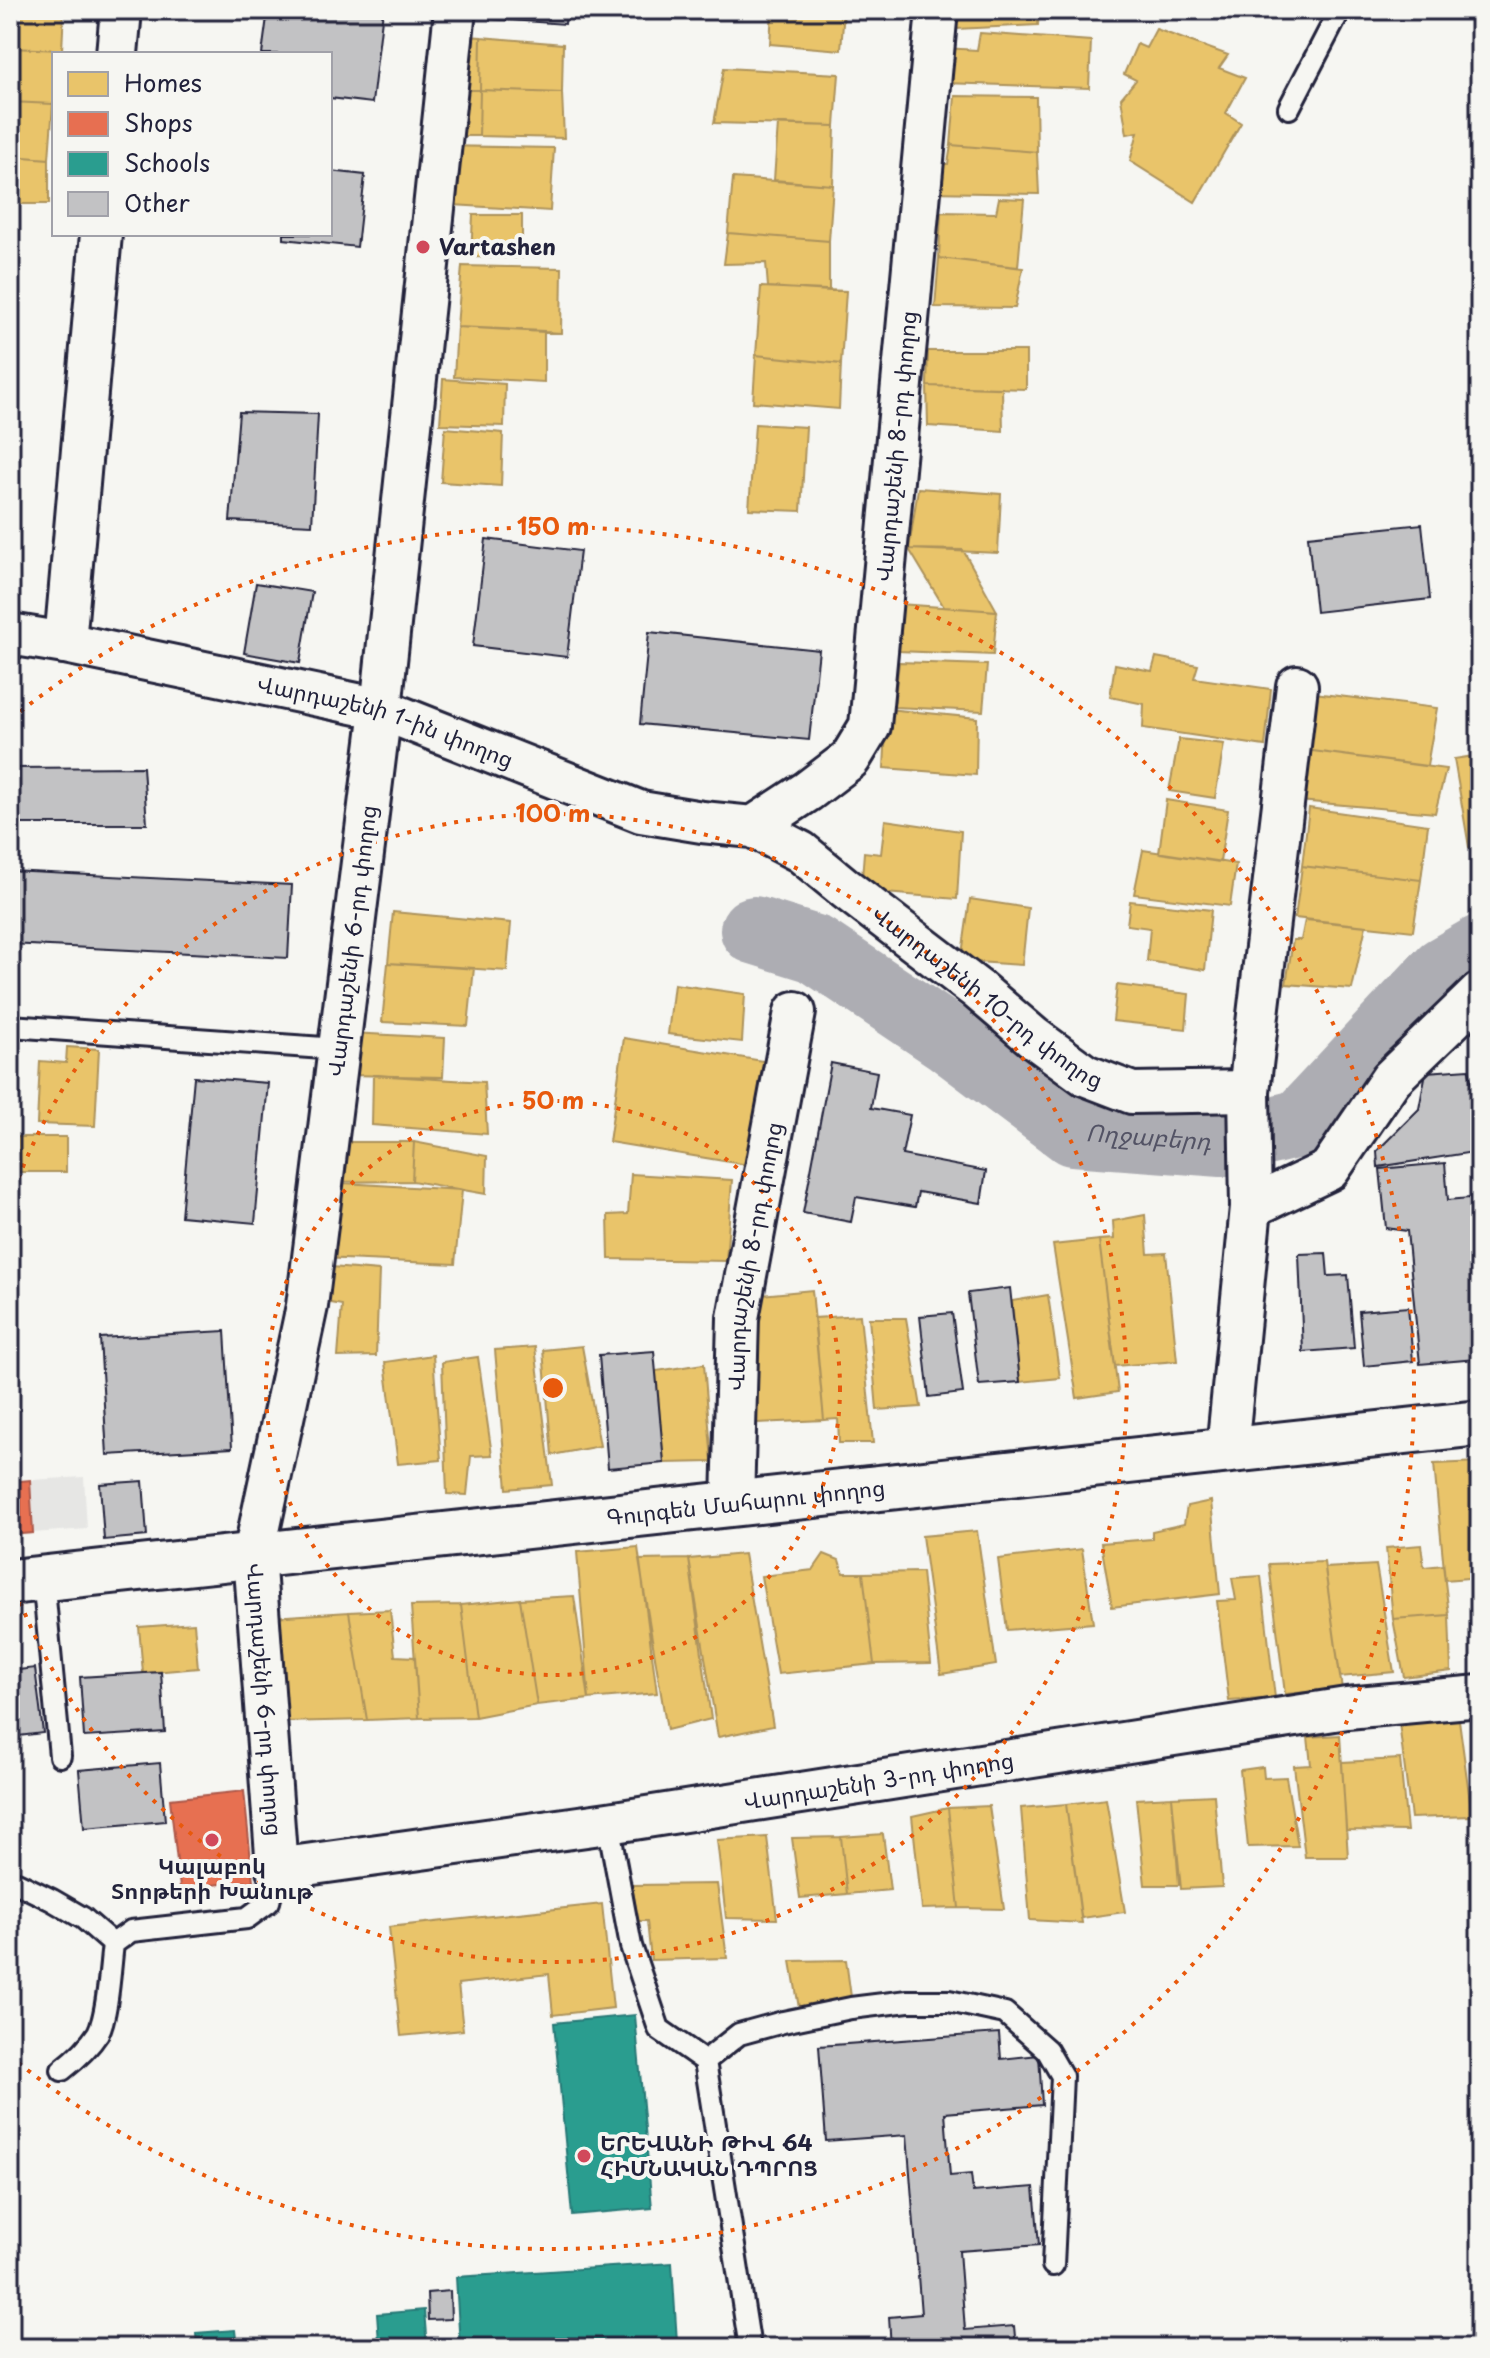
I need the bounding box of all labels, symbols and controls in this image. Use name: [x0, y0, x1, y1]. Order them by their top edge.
legend: [52, 52, 332, 236]
text: Homes: [124, 64, 202, 100]
text: Shops: [124, 104, 193, 140]
text: Schools: [124, 144, 210, 180]
text: Other: [124, 184, 191, 220]
place label: Vartashen: [439, 229, 556, 262]
marker: Vartashen: [414, 238, 432, 256]
street label: Վարդաշենի 8-րդ փողոց: [866, 309, 924, 583]
text: 150 m: [517, 507, 589, 543]
street label: Վարդաշենի 1-ին փողոց: [254, 666, 519, 775]
text: 100 m: [516, 794, 590, 830]
street label: Վարդաշենի 6-րդ փողոց: [317, 803, 384, 1079]
street label: Վարդաշենի 10-րդ փողոց: [866, 897, 1108, 1095]
text: 50 m: [522, 1081, 584, 1117]
water label: Ողջաբերդ: [1085, 1113, 1213, 1158]
street label: Վարդաշենի 8-րդ փողոց: [718, 1119, 789, 1392]
centre of rings: [539, 1374, 567, 1402]
street label: Գուրգեն Մահարու փողոց: [605, 1469, 887, 1532]
street label: Վարդաշենի 6-րդ փողոց: [240, 1562, 293, 1837]
street label: Վարդաշենի 3-րդ փողոց: [741, 1742, 1016, 1817]
marker: Կալաբոկ Տորթերի Խանութ: [203, 1831, 221, 1849]
place label: Կալաբոկ Տորթերի Խանութ: [111, 1848, 313, 1906]
place label: ԵՐԵՎԱՆԻ ԹԻՎ 64 ՀԻՄՆԱԿԱՆ ԴՊՐՈՑ: [600, 2125, 818, 2183]
marker: ԵՐԵՎԱՆԻ ԹԻՎ 64 ՀԻՄՆԱԿԱՆ ԴՊՐՈՑ: [575, 2147, 593, 2165]

